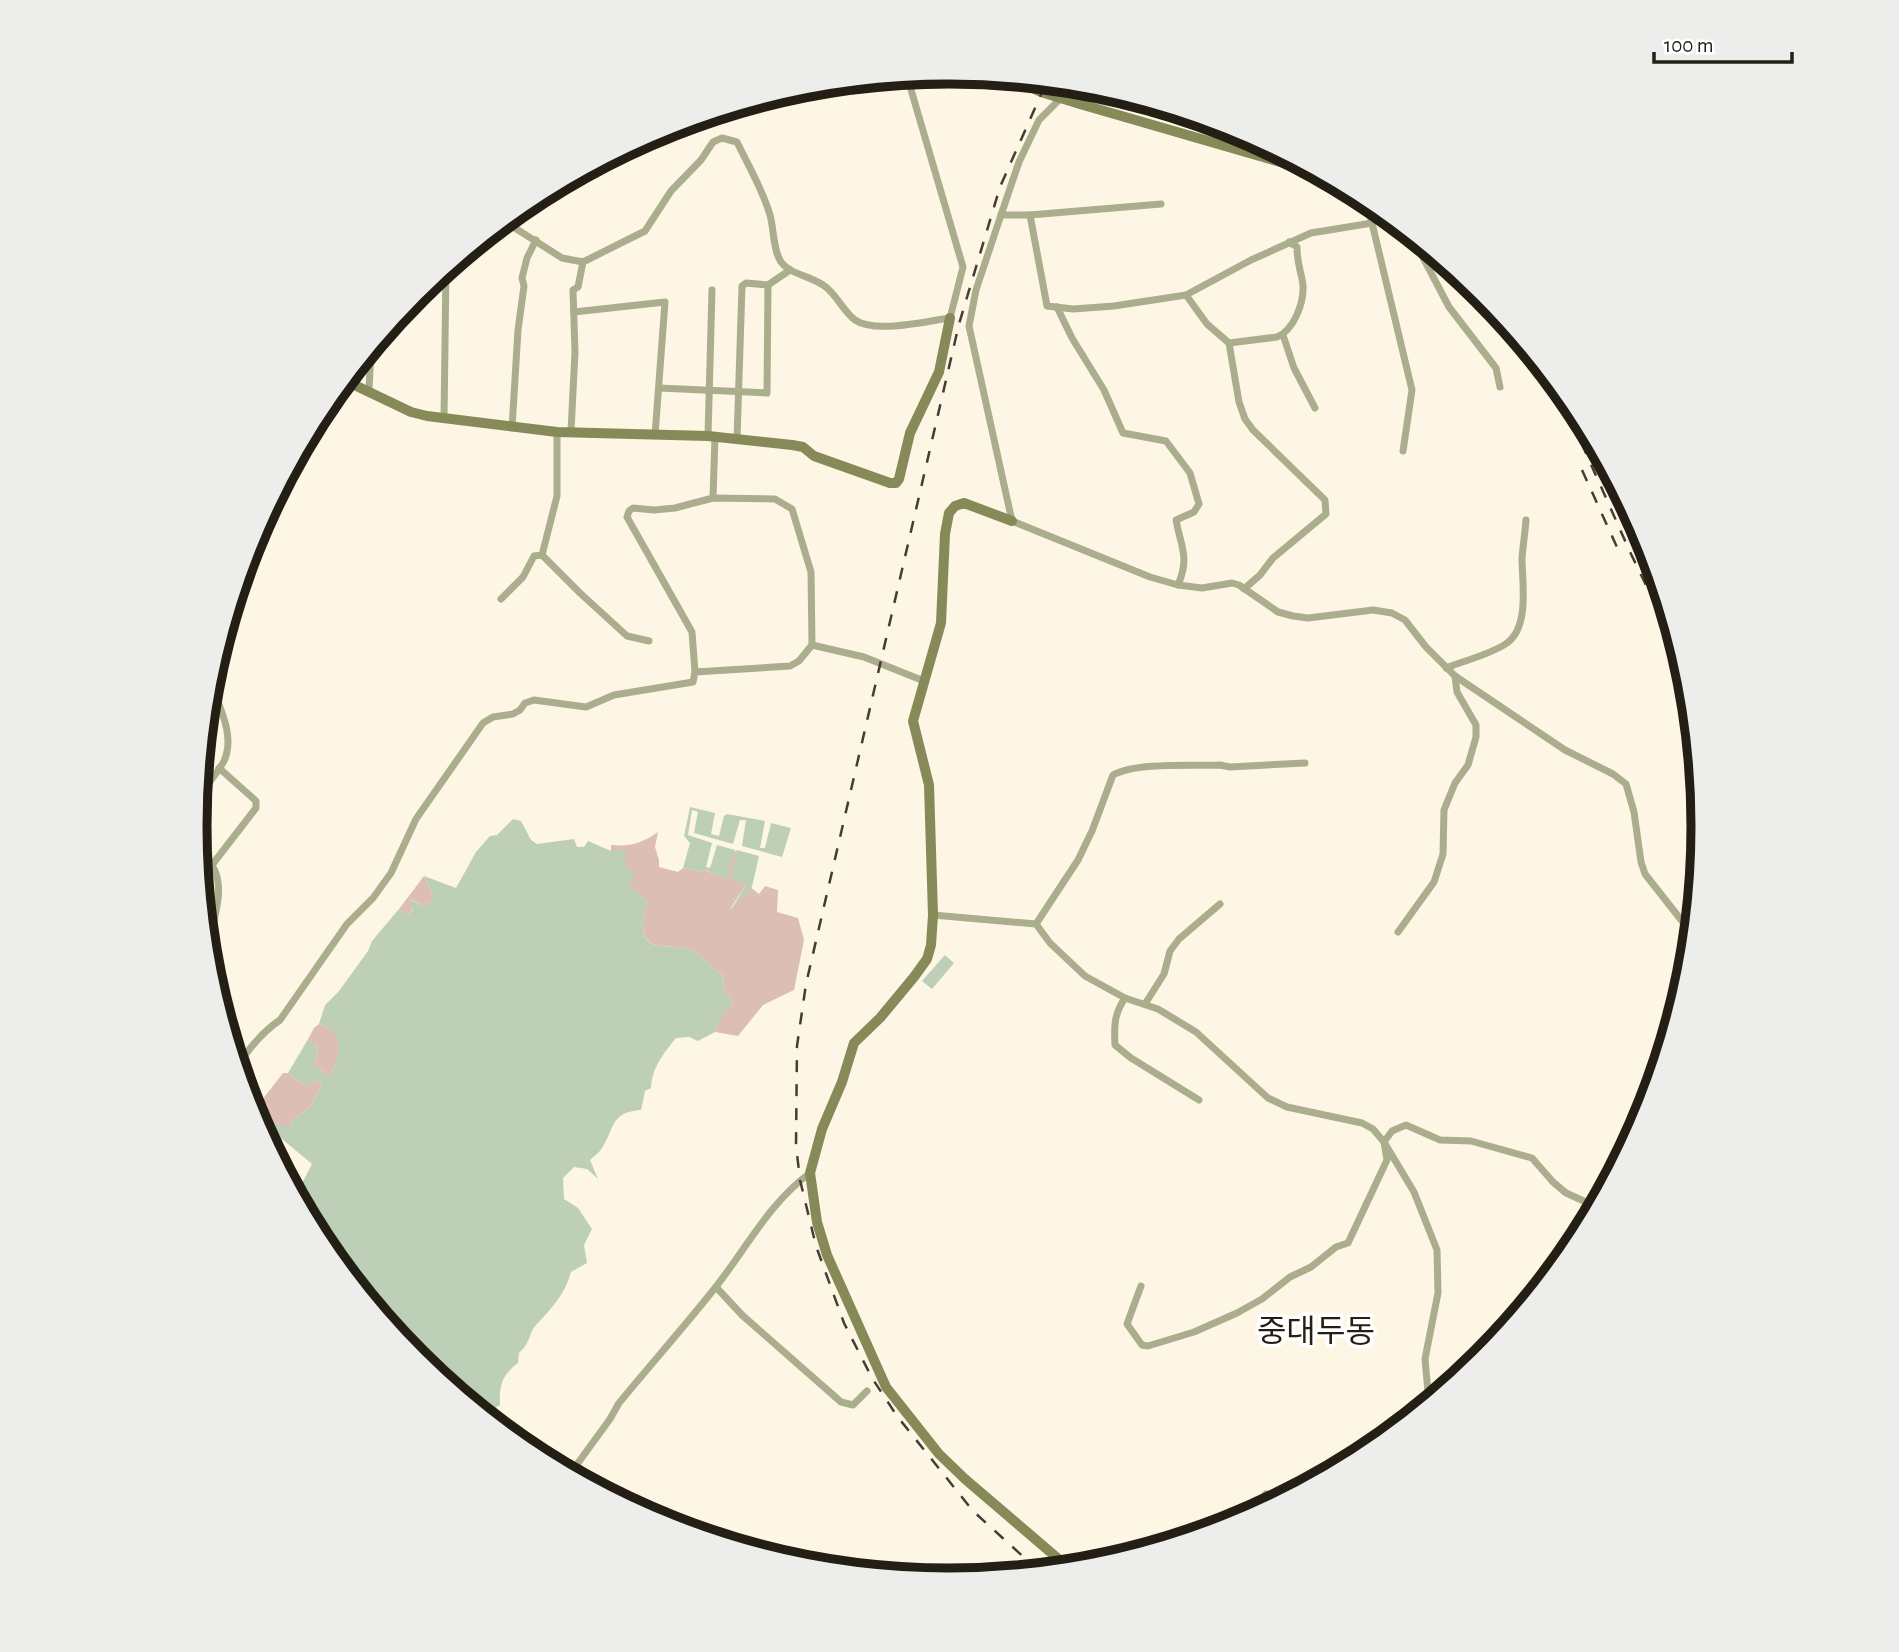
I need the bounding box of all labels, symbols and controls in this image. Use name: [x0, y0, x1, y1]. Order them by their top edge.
scale bar: [1654, 21, 1792, 65]
text: 100 m: [1664, 35, 1714, 56]
district label: 중대두동: [1257, 1315, 1375, 1348]

